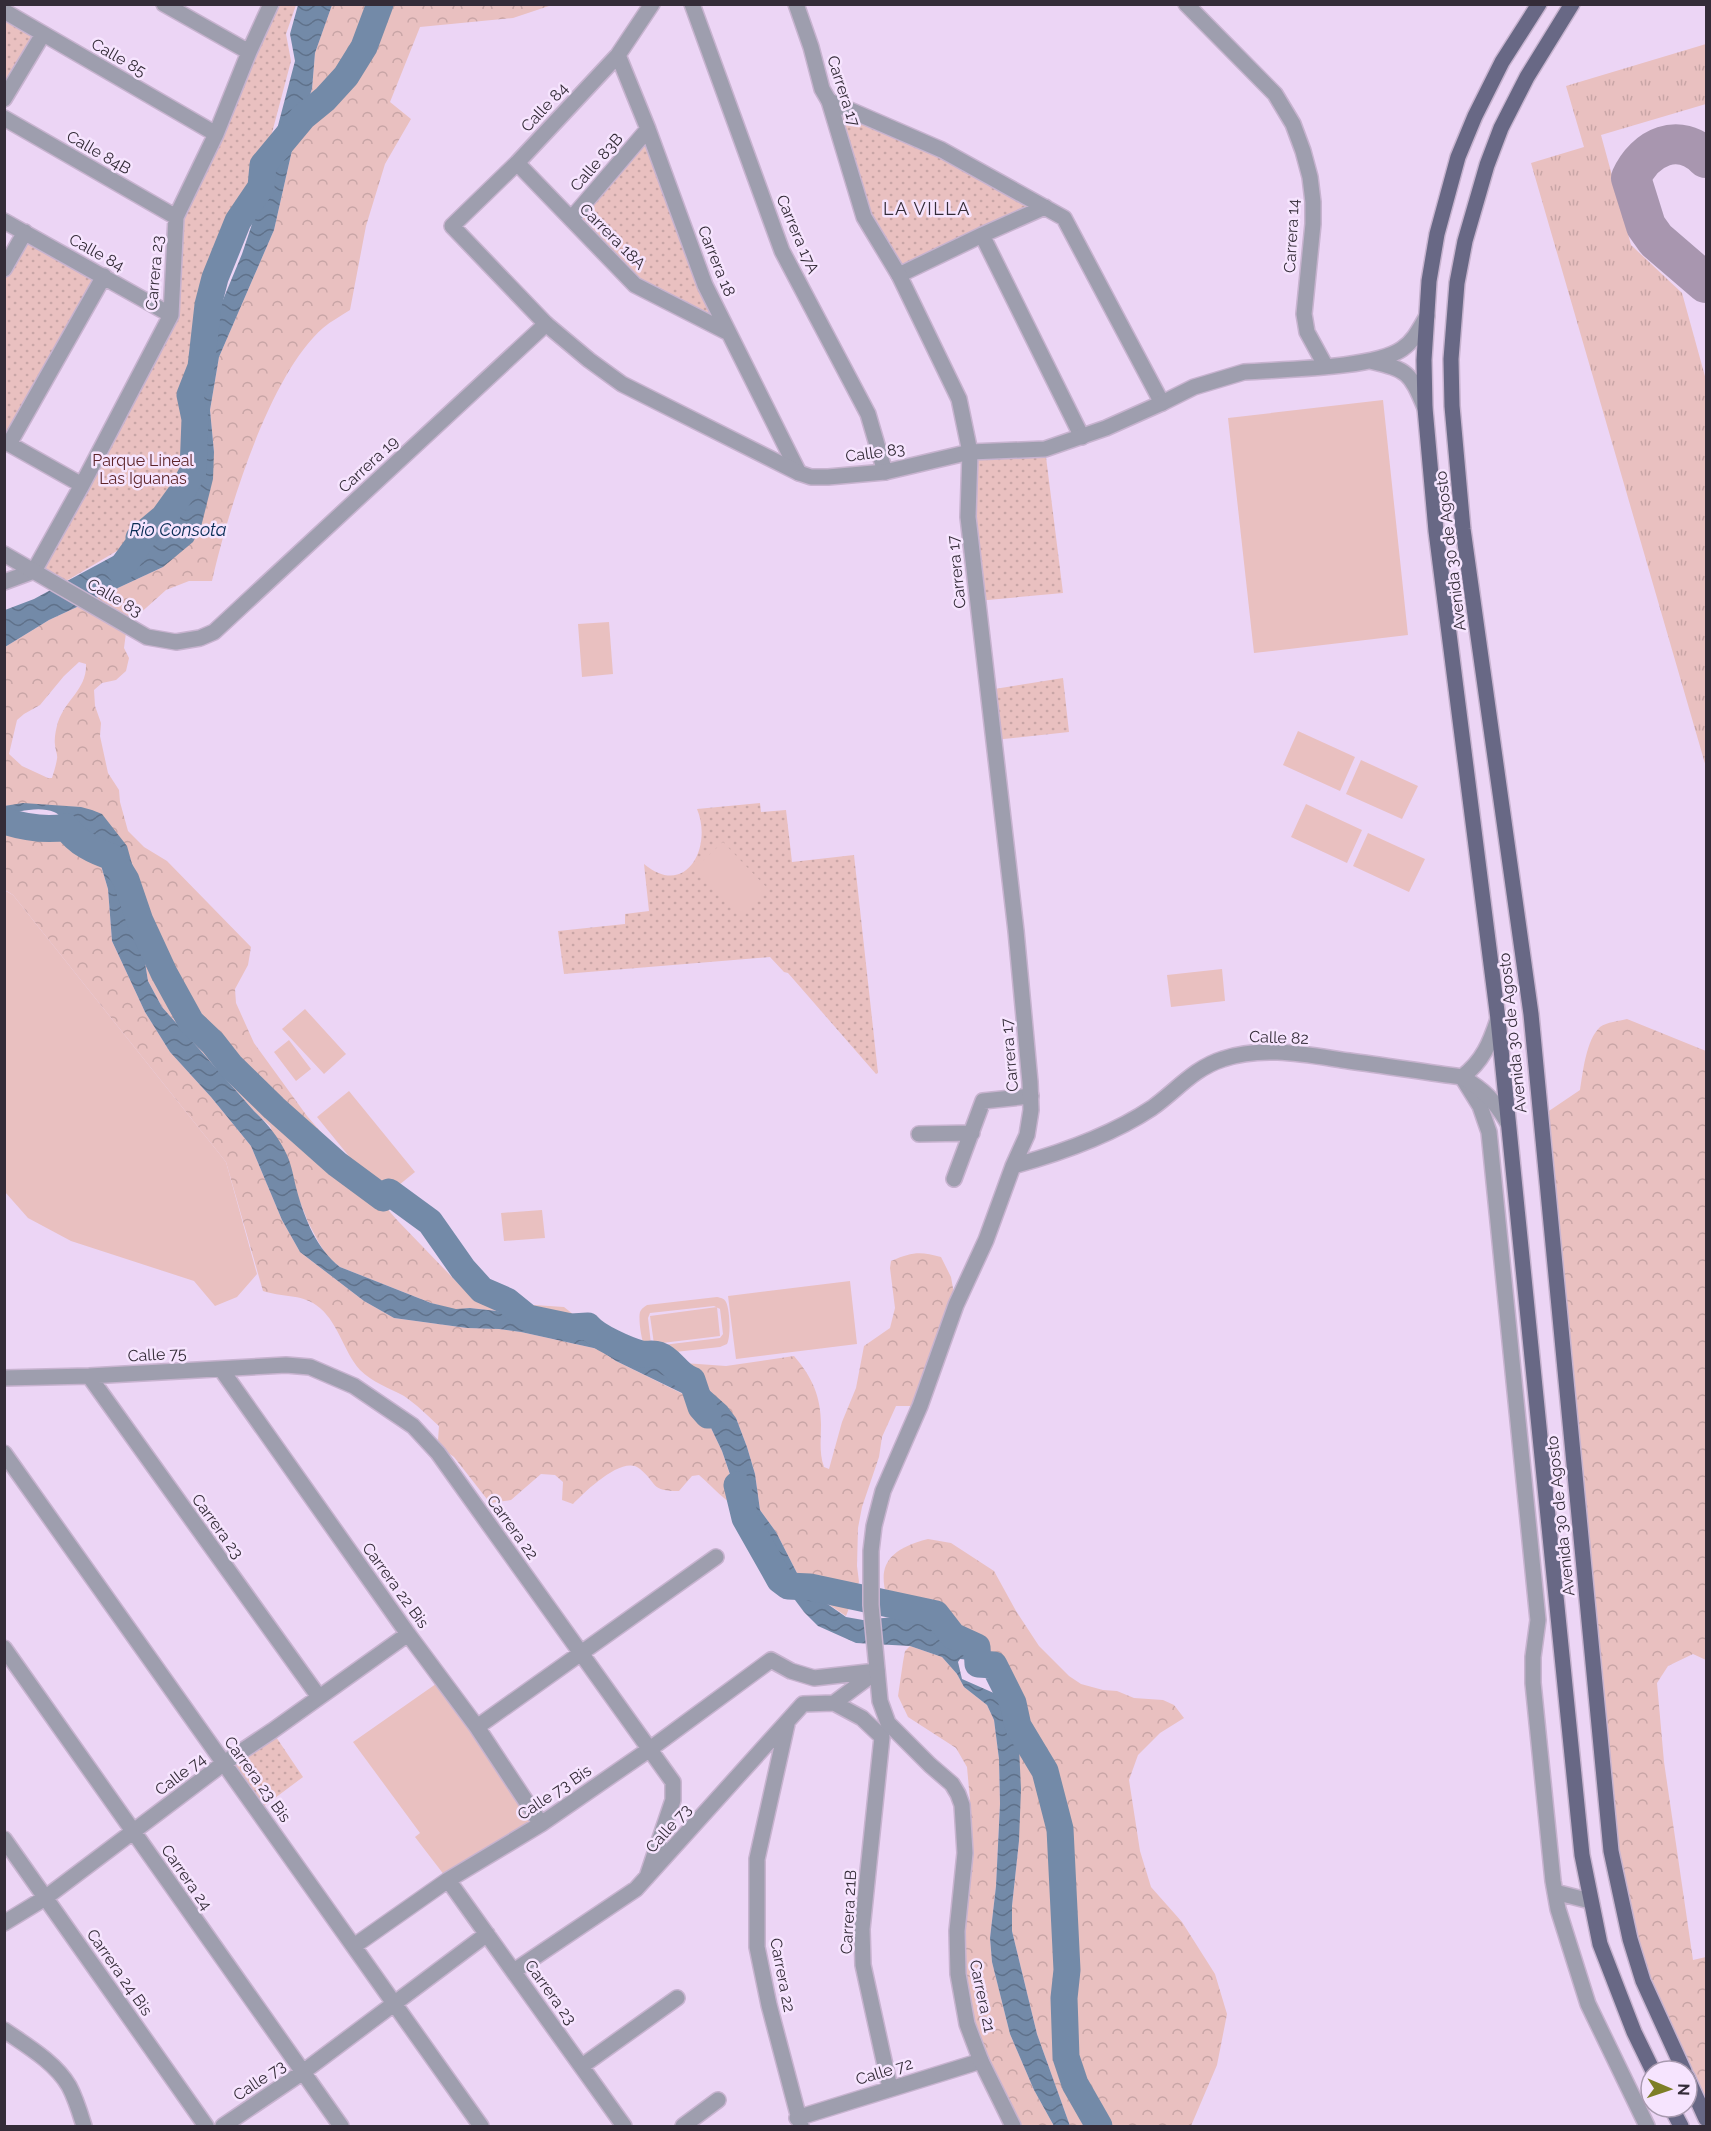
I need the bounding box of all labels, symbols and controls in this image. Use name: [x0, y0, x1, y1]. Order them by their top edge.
street label: Calle 85: [88, 34, 150, 81]
street label: Carrera 17: [823, 53, 864, 130]
street label: Calle 84: [517, 79, 572, 136]
street label: Calle 84B: [63, 127, 134, 178]
street label: Calle 83B: [566, 129, 627, 195]
street label: Carrera 17A: [772, 192, 823, 277]
district label: LA VILLA: [883, 198, 971, 219]
street label: Carrera 14: [1280, 198, 1303, 273]
street label: Carrera 18A: [576, 199, 650, 273]
street label: Carrera 18: [694, 223, 739, 299]
street label: Calle 84: [66, 230, 128, 275]
street label: Carrera 23: [142, 235, 167, 311]
street label: Carrera 19: [335, 432, 402, 497]
street label: Calle 83: [844, 439, 906, 466]
park label: Parque Lineal Las Iguanas: [92, 451, 194, 488]
street label: Avenida 30 de Agosto: [1431, 470, 1470, 632]
water label: Rio Consota: [130, 519, 227, 540]
street label: Carrera 17: [943, 534, 970, 610]
street label: Calle 83: [84, 574, 145, 621]
street label: Avenida 30 de Agosto: [1495, 952, 1530, 1114]
street label: Carrera 17: [997, 1017, 1022, 1093]
street label: Calle 82: [1249, 1027, 1309, 1048]
street label: Calle 75: [127, 1343, 187, 1366]
street label: Avenida 30 de Agosto: [1543, 1435, 1578, 1597]
street label: Carrera 23: [188, 1490, 247, 1562]
street label: Carrera 22: [483, 1491, 542, 1563]
street label: Carrera 22 Bis: [358, 1539, 433, 1632]
street label: Carrera 23 Bis: [220, 1733, 295, 1826]
street label: Calle 74: [151, 1749, 210, 1800]
street label: Calle 73 Bis: [514, 1761, 595, 1824]
street label: Calle 73: [642, 1800, 695, 1857]
street label: Carrera 24: [157, 1841, 216, 1914]
street label: Carrera 21B: [837, 1869, 860, 1955]
street label: Carrera 24 Bis: [83, 1925, 157, 2020]
street label: Carrera 22: [766, 1936, 799, 2014]
street label: Carrera 23: [521, 1956, 580, 2028]
street label: Carrera 21: [966, 1958, 999, 2034]
street label: Calle 72: [853, 2054, 915, 2089]
street label: Calle 73: [230, 2056, 289, 2105]
north arrow: [1639, 2059, 1699, 2119]
text: N: [1674, 2083, 1693, 2096]

